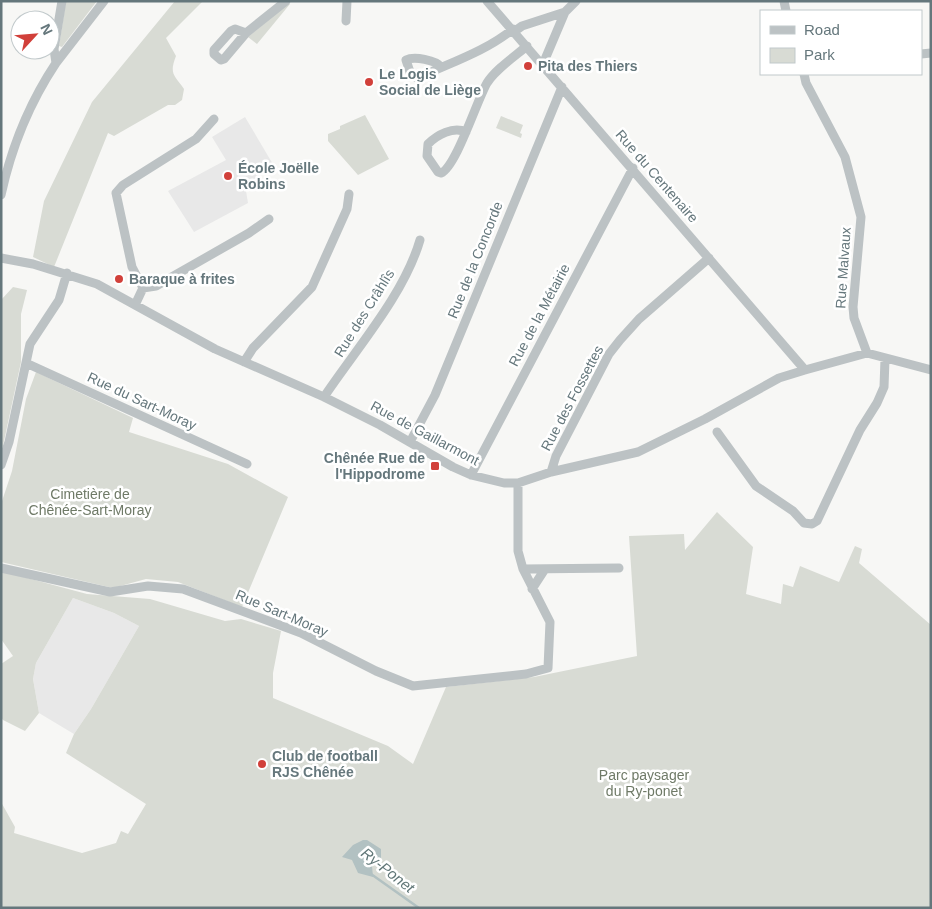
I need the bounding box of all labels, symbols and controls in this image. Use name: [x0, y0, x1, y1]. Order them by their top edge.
north arrow: [10, 10, 60, 60]
legend: [760, 10, 922, 75]
text: N: [37, 21, 56, 37]
text: Road: [804, 21, 840, 38]
text: Park: [804, 46, 835, 63]
place label: Pita des Thiers: [538, 58, 638, 74]
marker: Pita des Thiers: [522, 60, 534, 72]
place label: Le Logis Social de Liège: [379, 66, 481, 98]
marker: Le Logis Social de Liège: [363, 76, 375, 88]
street label: Rue du Centenaire: [612, 126, 702, 226]
place label: École Joëlle Robins: [238, 160, 319, 192]
marker: École Joëlle Robins: [222, 170, 234, 182]
street label: Rue de la Concorde: [444, 199, 506, 321]
street label: Rue Malvaux: [832, 227, 854, 309]
street label: Rue de la Métairie: [505, 261, 573, 369]
street label: Rue des Crâhlîs: [331, 266, 397, 360]
place label: Baraque à frites: [129, 271, 235, 287]
marker: Baraque à frites: [113, 273, 125, 285]
street label: Rue des Fossettes: [538, 343, 606, 453]
street label: Rue du Sart-Moray: [85, 369, 199, 433]
street label: Rue de Gaillarmont: [368, 398, 482, 468]
place label: Chênée Rue de l'Hippodrome: [324, 450, 425, 482]
marker: Chênée Rue de l'Hippodrome: [429, 460, 441, 472]
park label: Cimetière de Chênée-Sart-Moray: [29, 486, 151, 518]
street label: Rue Sart-Moray: [233, 586, 331, 640]
place label: Club de football RJS Chênée: [272, 748, 378, 780]
marker: Club de football RJS Chênée: [256, 758, 268, 770]
park label: Parc paysager du Ry-ponet: [599, 767, 689, 799]
water label: Ry-Ponet: [358, 844, 419, 896]

